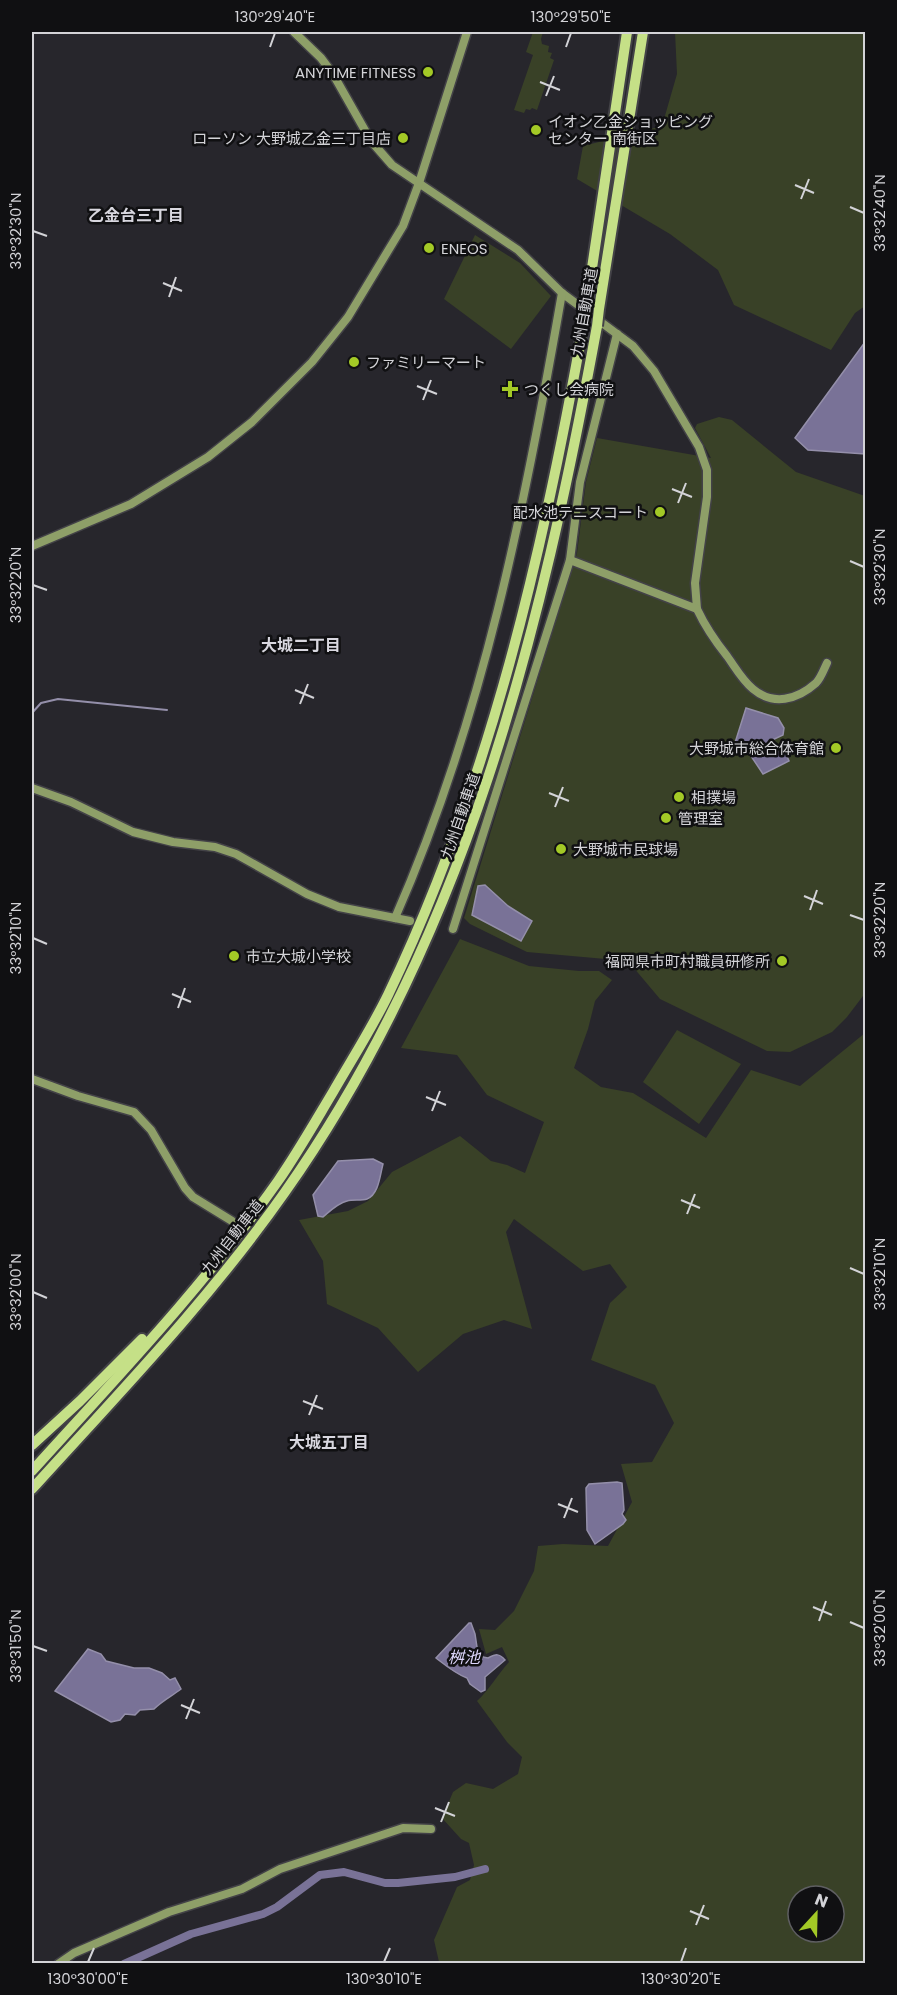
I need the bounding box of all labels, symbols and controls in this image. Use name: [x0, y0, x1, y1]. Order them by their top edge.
text: 130°29'40"E: [235, 6, 315, 27]
text: 130°29'50"E: [531, 6, 611, 27]
place label: ANYTIME FITNESS: [295, 62, 416, 83]
marker: ANYTIME FITNESS: [421, 65, 435, 79]
place label: イオン乙金ショッピング センター 南街区: [548, 111, 713, 149]
marker: イオン乙金ショッピング センター 南街区: [529, 123, 543, 137]
place label: ローソン 大野城乙金三丁目店: [192, 128, 391, 149]
marker: ローソン 大野城乙金三丁目店: [396, 131, 410, 145]
text: 33°32'40"N: [869, 174, 890, 252]
text: 33°32'30"N: [5, 193, 26, 269]
district label: 乙金台三丁目: [88, 204, 184, 227]
place label: ENEOS: [441, 238, 488, 259]
marker: ENEOS: [422, 241, 436, 255]
street label: 九州自動車道: [566, 266, 602, 358]
place label: ファミリーマート: [366, 352, 486, 373]
marker: ファミリーマート: [347, 355, 361, 369]
place label: つくし会病院: [524, 379, 614, 400]
marker: つくし会病院: [501, 380, 519, 398]
place label: 配水池テニスコート: [513, 502, 648, 523]
marker: 配水池テニスコート: [653, 505, 667, 519]
text: 33°32'30"N: [869, 529, 890, 605]
text: 33°32'20"N: [5, 547, 26, 623]
district label: 大城二丁目: [261, 634, 341, 657]
place label: 大野城市総合体育館: [689, 738, 824, 759]
marker: 大野城市総合体育館: [829, 741, 843, 755]
street label: 九州自動車道: [435, 770, 485, 862]
place label: 相撲場: [691, 787, 736, 808]
marker: 相撲場: [672, 790, 686, 804]
place label: 管理室: [678, 808, 723, 829]
marker: 管理室: [659, 811, 673, 825]
place label: 大野城市民球場: [573, 839, 678, 860]
marker: 大野城市民球場: [554, 842, 568, 856]
text: 33°32'20"N: [869, 882, 890, 958]
text: 33°32'10"N: [5, 902, 26, 974]
place label: 市立大城小学校: [246, 946, 351, 967]
marker: 市立大城小学校: [227, 949, 241, 963]
place label: 福岡県市町村職員研修所: [605, 951, 770, 972]
marker: 福岡県市町村職員研修所: [775, 954, 789, 968]
street label: 九州自動車道: [196, 1195, 268, 1279]
text: 33°32'10"N: [869, 1238, 890, 1310]
text: 33°32'00"N: [5, 1253, 26, 1331]
district label: 大城五丁目: [289, 1431, 369, 1454]
text: 33°32'00"N: [869, 1589, 890, 1667]
text: 33°31'50"N: [5, 1609, 26, 1683]
water label: 桝池: [448, 1646, 482, 1669]
north arrow: [786, 1884, 846, 1944]
text: N: [812, 1888, 831, 1913]
text: 130°30'00"E: [48, 1968, 128, 1989]
text: 130°30'10"E: [346, 1968, 422, 1989]
text: 130°30'20"E: [641, 1968, 721, 1989]

